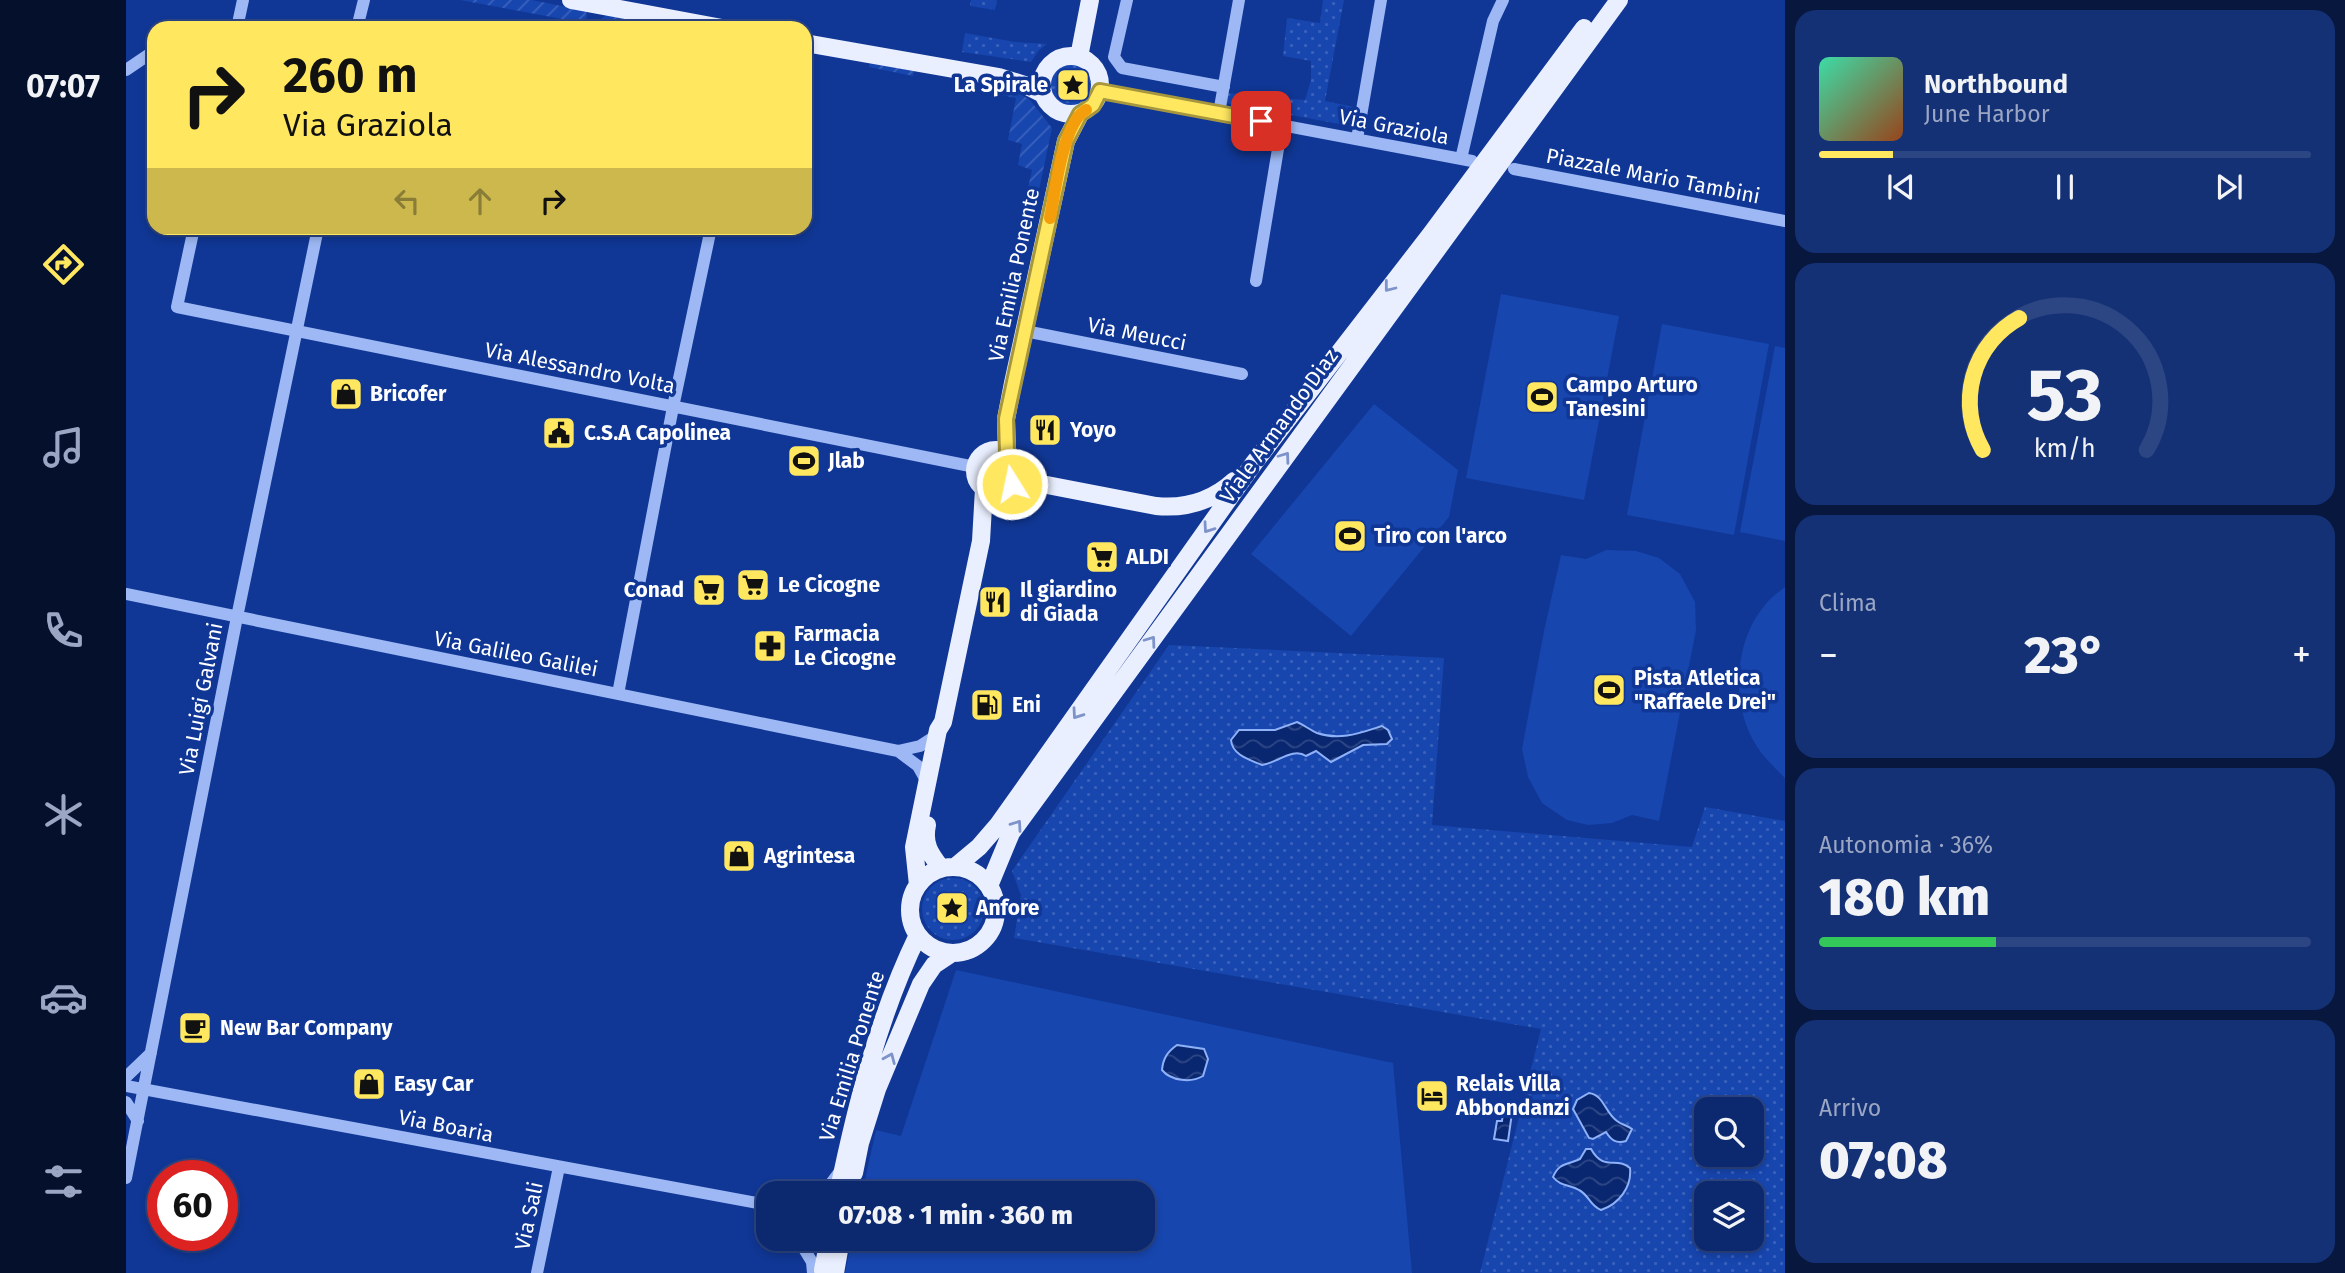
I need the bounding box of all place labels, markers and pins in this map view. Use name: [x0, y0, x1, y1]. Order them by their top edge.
place icon: La Spirale: [1054, 66, 1092, 104]
place label: La Spirale: [954, 72, 1048, 98]
pin: [1231, 91, 1291, 151]
place label: Campo Arturo Tanesini: [1566, 372, 1698, 422]
shop icon: Bricofer: [327, 375, 365, 413]
sports icon: Campo Arturo Tanesini: [1523, 378, 1561, 416]
place label: Bricofer: [370, 381, 447, 407]
restaurant icon: Yoyo: [1026, 411, 1064, 449]
public building icon: C.S.A Capolinea: [540, 414, 578, 452]
place label: Yoyo: [1069, 417, 1116, 443]
place label: C.S.A Capolinea: [584, 420, 731, 446]
sports icon: Jlab: [785, 442, 823, 480]
place label: Jlab: [827, 448, 865, 474]
sports icon: Tiro con l'arco: [1331, 517, 1369, 555]
place label: Tiro con l'arco: [1374, 523, 1507, 549]
supermarket icon: ALDI: [1083, 538, 1121, 576]
place label: ALDI: [1125, 544, 1169, 570]
supermarket icon: Le Cicogne: [734, 566, 772, 604]
supermarket icon: Conad: [690, 571, 728, 609]
place label: Le Cicogne: [778, 572, 880, 598]
place label: Conad: [624, 577, 684, 603]
place label: Il giardino di Giada: [1020, 577, 1117, 627]
restaurant icon: Il giardino di Giada: [976, 583, 1014, 621]
place label: Farmacia Le Cicogne: [794, 621, 896, 671]
pharmacy icon: Farmacia Le Cicogne: [751, 627, 789, 665]
place label: Pista Atletica "Raffaele Drei": [1634, 665, 1776, 715]
sports icon: Pista Atletica "Raffaele Drei": [1590, 671, 1628, 709]
fuel station icon: Eni: [968, 686, 1006, 724]
place label: Eni: [1012, 692, 1041, 718]
shop icon: Agrintesa: [720, 837, 758, 875]
place label: Agrintesa: [763, 843, 855, 869]
place icon: Anfore: [933, 889, 971, 927]
place label: Anfore: [975, 895, 1040, 921]
cafe icon: New Bar Company: [176, 1009, 214, 1047]
place label: New Bar Company: [220, 1015, 393, 1041]
shop icon: Easy Car: [350, 1065, 388, 1103]
place label: Easy Car: [394, 1071, 474, 1097]
place label: Relais Villa Abbondanzi: [1455, 1071, 1570, 1121]
hotel icon: Relais Villa Abbondanzi: [1413, 1077, 1451, 1115]

